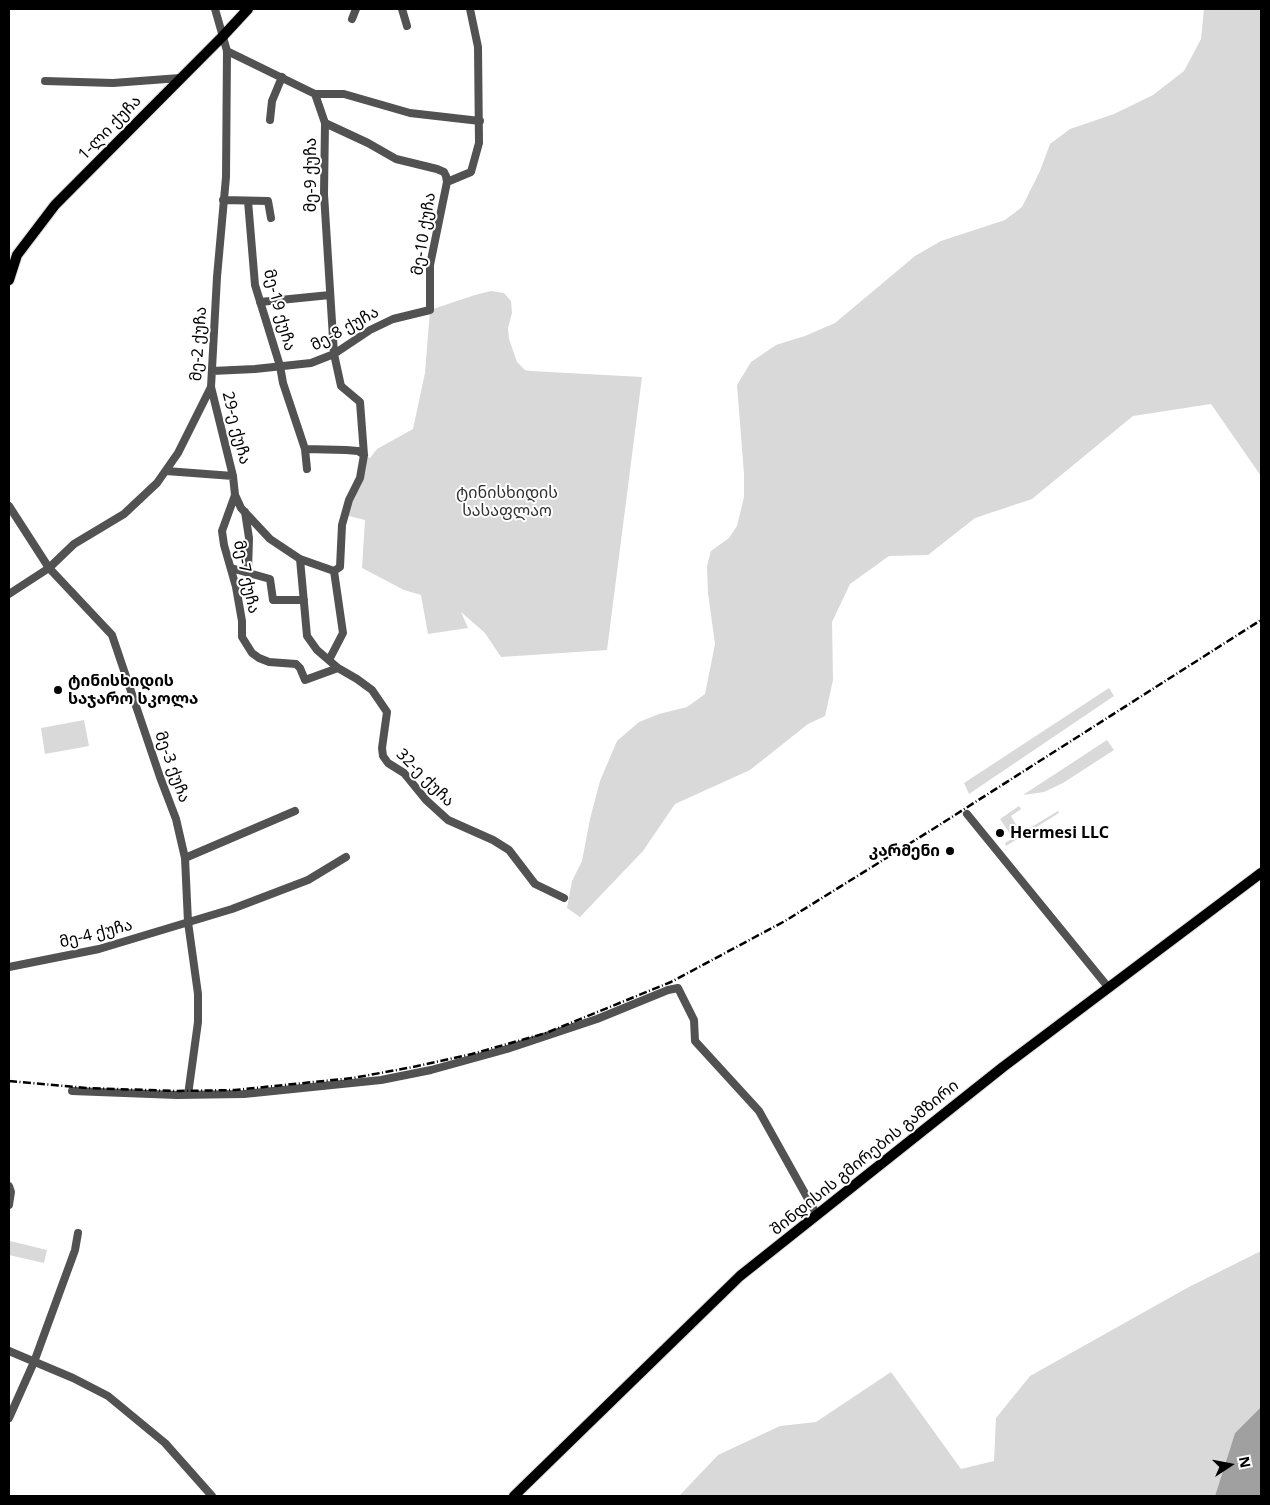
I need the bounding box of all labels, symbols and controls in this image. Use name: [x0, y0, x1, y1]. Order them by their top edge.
street label: 1-ლი ქუჩა: [74, 92, 146, 164]
street label: მე-9 ქუჩა: [301, 138, 321, 212]
street label: მე-10 ქუჩა: [408, 191, 440, 277]
street label: მე-19 ქუჩა: [259, 267, 299, 353]
street label: მე-8 ქუჩა: [308, 303, 382, 355]
street label: მე-2 ქუჩა: [187, 306, 211, 382]
street label: 29-ე ქუჩა: [218, 390, 254, 466]
park label: ტინისხიდის სასაფლაო: [456, 483, 558, 521]
street label: მე-7 ქუჩა: [229, 539, 263, 615]
place label: ტინისხიდის საჯარო სკოლა: [68, 671, 198, 709]
marker: ტინისხიდის საჯარო სკოლა: [52, 684, 64, 696]
street label: მე-3 ქუჩა: [150, 729, 194, 805]
street label: 32-ე ქუჩა: [392, 745, 458, 811]
place label: Hermesi LLC: [1010, 823, 1109, 843]
marker: Hermesi LLC: [994, 827, 1006, 839]
place label: კარმენი: [869, 841, 940, 861]
marker: კარმენი: [944, 845, 956, 857]
street label: მე-4 ქუჩა: [57, 916, 135, 952]
street label: შინდისის გმირების გამზირი: [767, 1076, 963, 1240]
north arrow: [1205, 1440, 1255, 1490]
text: N: [1235, 1455, 1256, 1469]

